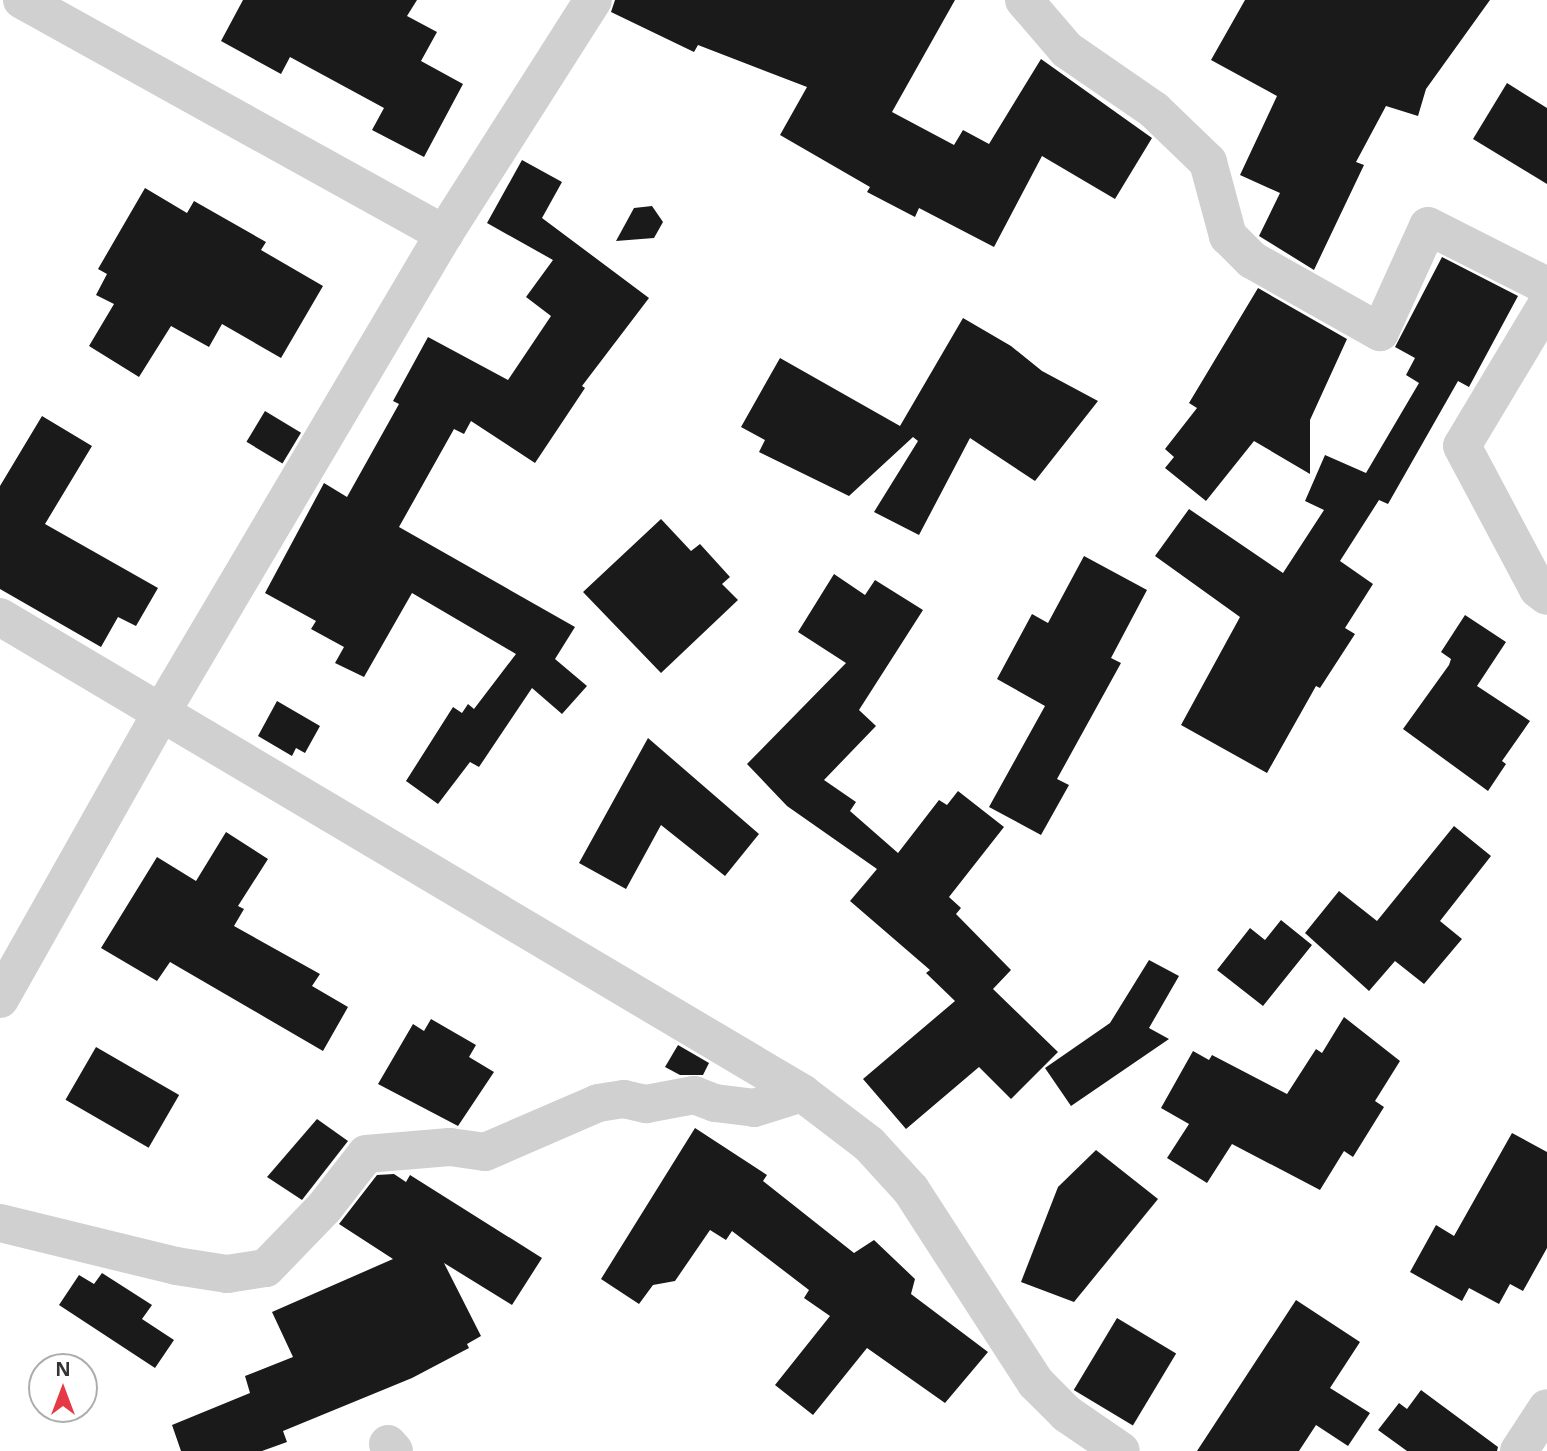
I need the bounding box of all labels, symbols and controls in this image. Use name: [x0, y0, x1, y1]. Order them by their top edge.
north arrow: [28, 1353, 98, 1423]
text: N: [55, 1356, 71, 1382]

